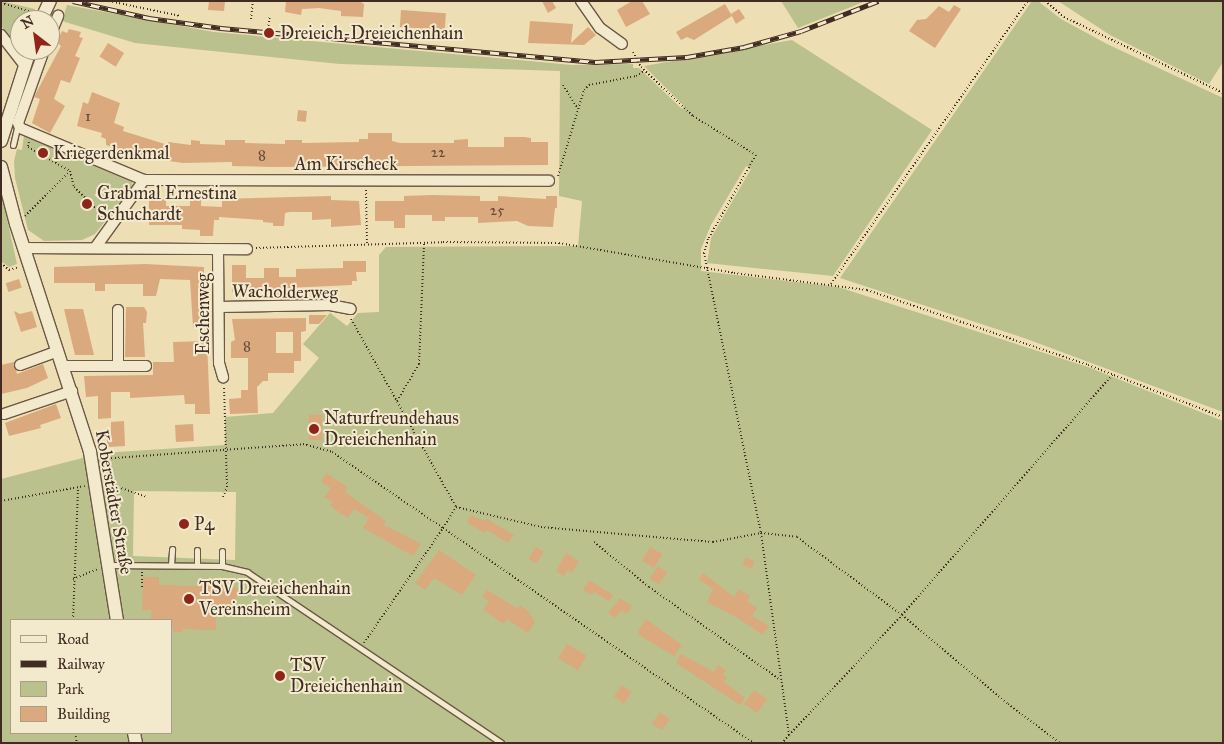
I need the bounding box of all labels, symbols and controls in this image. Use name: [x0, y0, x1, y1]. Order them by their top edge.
north arrow: [10, 10, 60, 60]
text: N: [18, 12, 37, 33]
place label: Dreieich-Dreieichenhain: [280, 22, 463, 44]
marker: Dreieich-Dreieichenhain: [262, 26, 276, 40]
house number: 1: [85, 108, 91, 126]
place label: Kriegerdenkmal: [53, 142, 170, 164]
house number: 22: [431, 144, 445, 162]
marker: Kriegerdenkmal: [37, 147, 49, 159]
house number: 8: [258, 147, 266, 165]
street label: Am Kirscheck: [294, 153, 398, 175]
place label: Grabmal Ernestina Schuchardt: [97, 183, 237, 225]
marker: Grabmal Ernestina Schuchardt: [81, 198, 93, 210]
house number: 25: [490, 202, 504, 220]
street label: Eschenweg: [192, 273, 214, 355]
street label: Wacholderweg: [232, 280, 338, 304]
house number: 8: [243, 338, 251, 356]
place label: Naturfreundehaus Dreieichenhain: [324, 408, 459, 450]
marker: Naturfreundehaus Dreieichenhain: [308, 423, 320, 435]
street label: Koberstädter Straße: [91, 428, 137, 576]
place label: P4: [194, 513, 214, 535]
marker: P4: [178, 518, 190, 530]
place label: TSV Dreieichenhain Vereinsheim: [199, 578, 351, 620]
marker: TSV Dreieichenhain Vereinsheim: [183, 593, 195, 605]
legend: [10, 619, 172, 734]
text: Road: [57, 630, 89, 648]
text: Railway: [57, 655, 105, 673]
place label: TSV Dreieichenhain: [290, 655, 403, 698]
marker: TSV Dreieichenhain: [274, 670, 286, 682]
text: Park: [57, 680, 84, 698]
text: Building: [57, 705, 110, 723]

